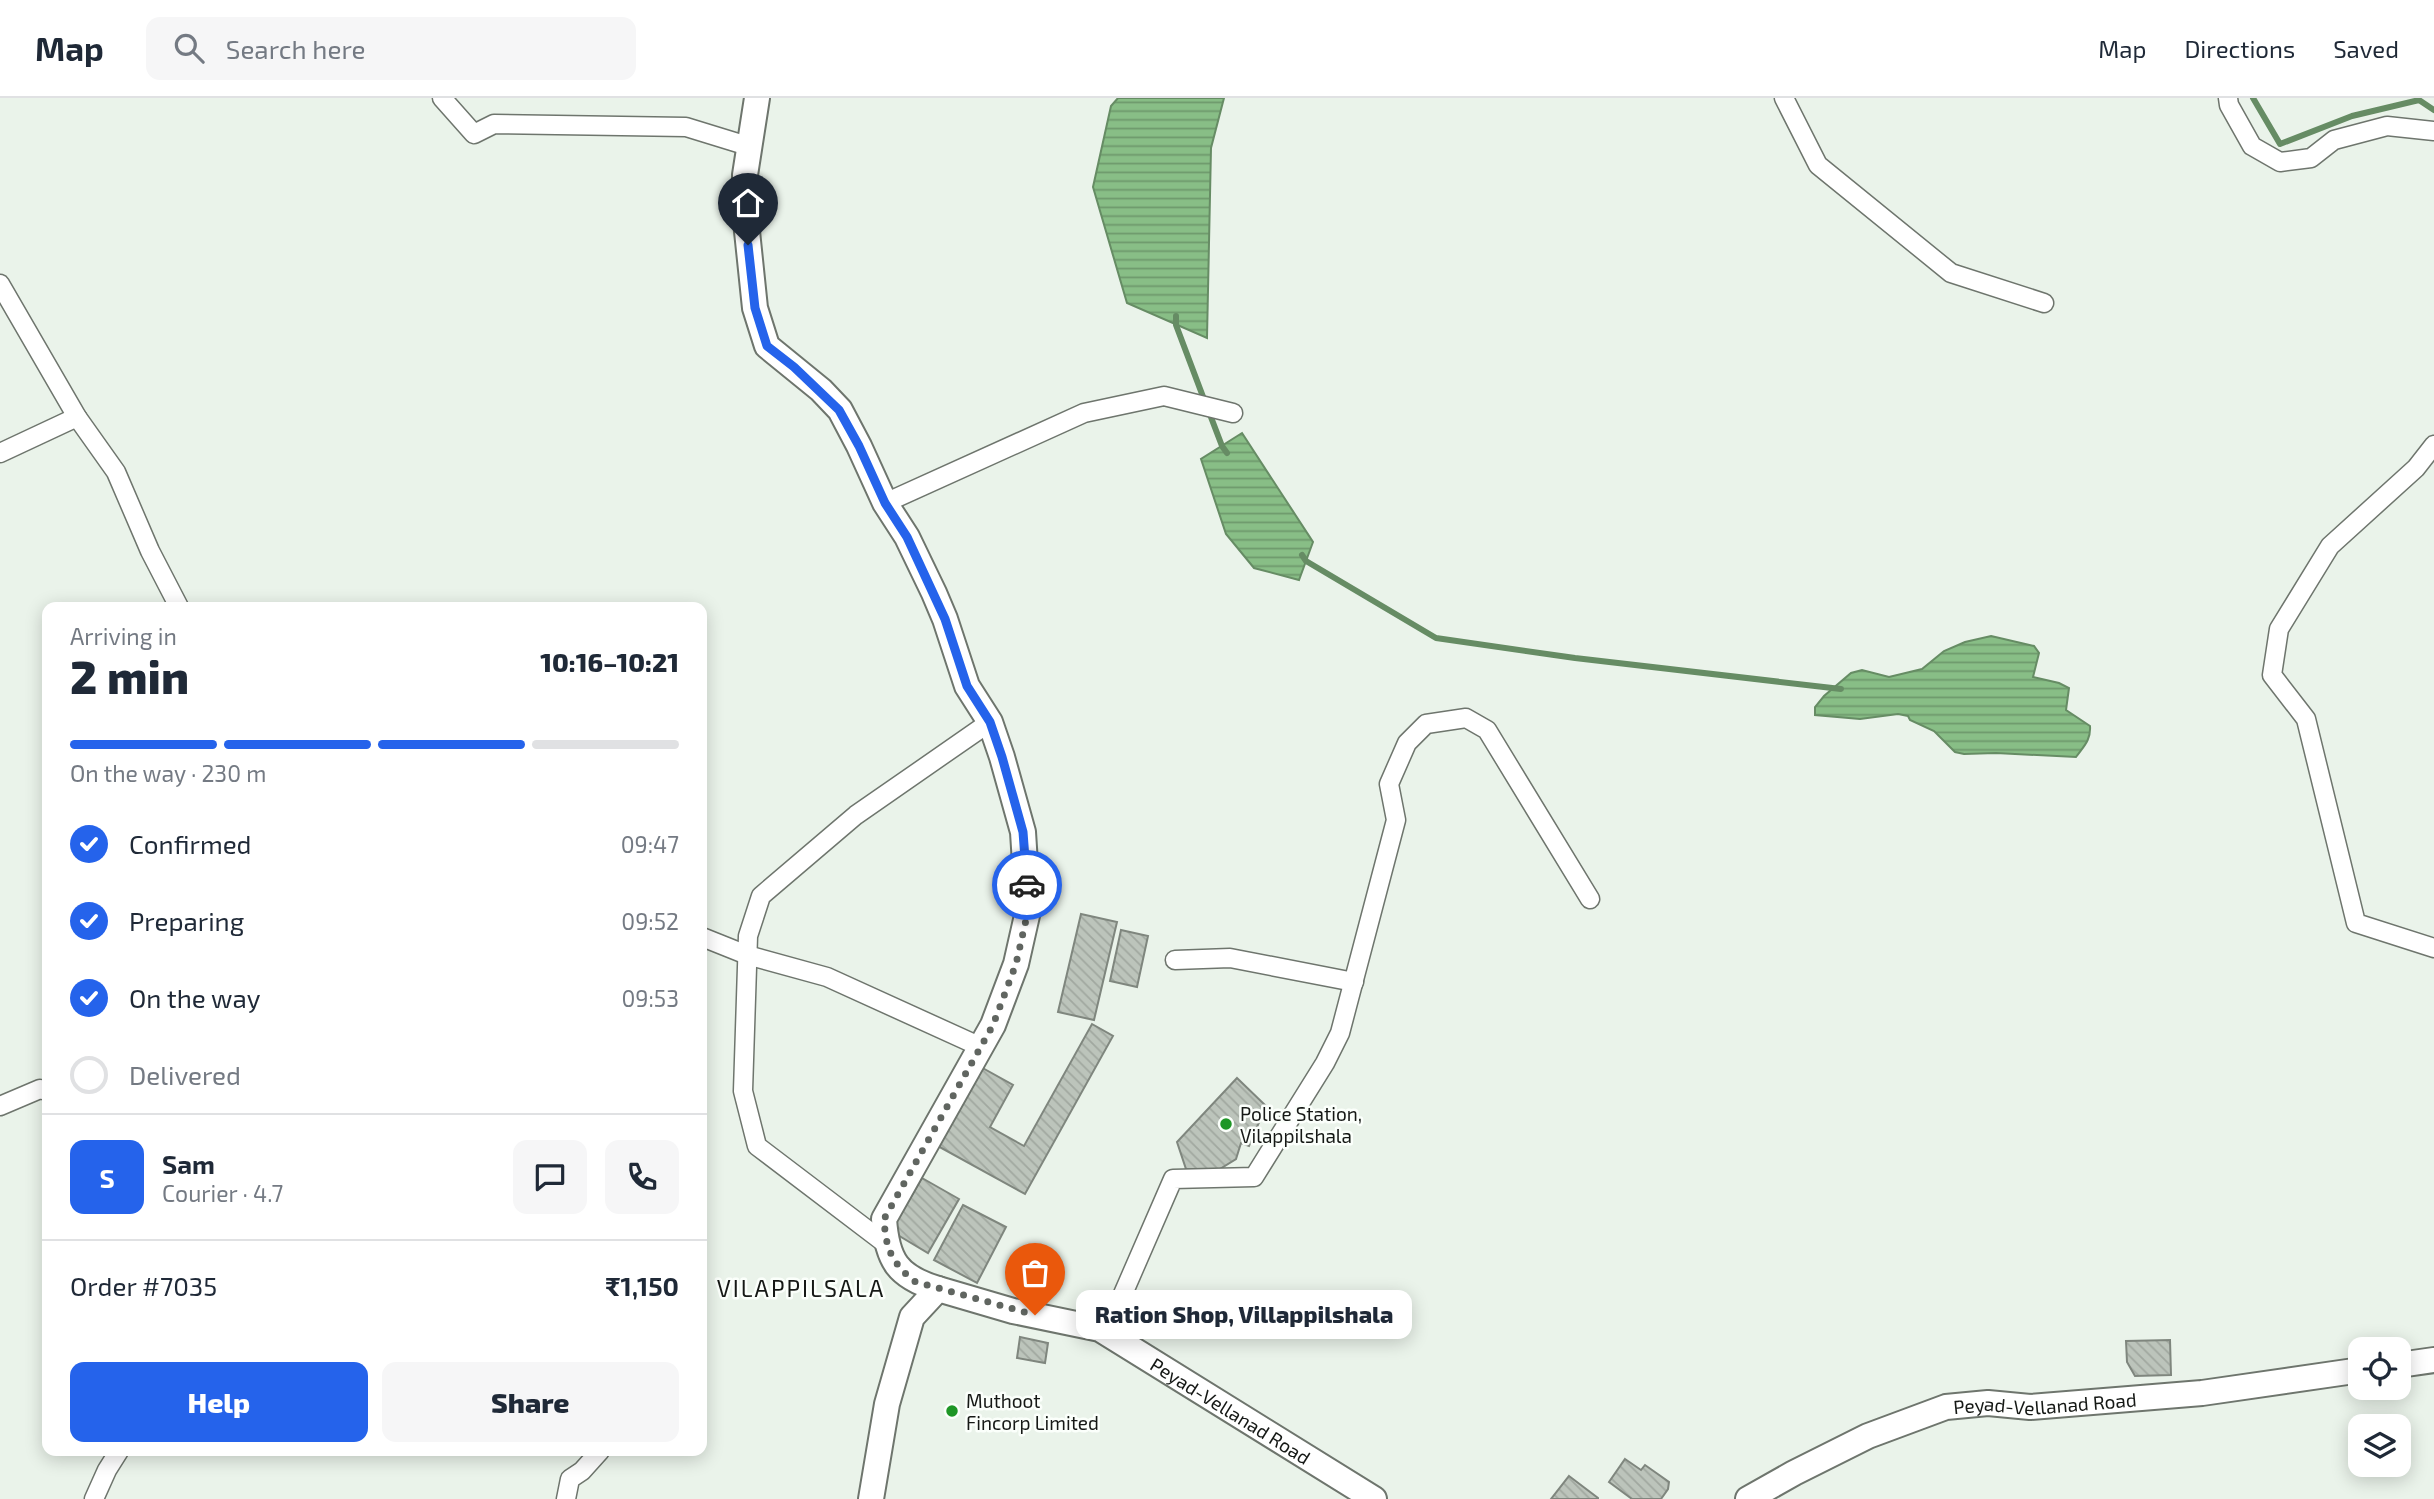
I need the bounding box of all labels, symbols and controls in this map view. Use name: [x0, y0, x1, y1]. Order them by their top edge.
search box: [146, 17, 636, 80]
text: Map: [35, 28, 104, 68]
icon: search: [170, 29, 208, 67]
text: Search here: [226, 33, 365, 64]
text: Map: [2098, 34, 2146, 63]
text: Directions: [2184, 34, 2295, 63]
text: Saved: [2333, 34, 2399, 63]
pin: [718, 173, 778, 245]
icon: home: [729, 184, 767, 222]
text: Arriving in: [70, 622, 177, 650]
text: 10:16–10:21: [540, 646, 679, 677]
text: 2 min: [70, 648, 189, 703]
text: On the way · 230 m: [70, 759, 266, 787]
icon: check: [70, 825, 108, 863]
text: Confirmed: [129, 828, 252, 859]
text: 09:47: [621, 830, 679, 858]
courier: [992, 850, 1062, 920]
icon: car: [1008, 866, 1046, 904]
icon: check: [70, 902, 108, 940]
text: Preparing: [129, 905, 244, 936]
text: 09:52: [621, 907, 679, 935]
icon: check: [70, 979, 108, 1017]
text: On the way: [129, 982, 260, 1013]
text: 09:53: [621, 984, 679, 1012]
text: Delivered: [129, 1059, 241, 1090]
place label: Police Station, Vilappilshala: [1240, 1102, 1362, 1147]
marker: Police Station, Vilappilshala: [1218, 1116, 1234, 1132]
button: chat: [513, 1140, 587, 1214]
button: phone: [605, 1140, 679, 1214]
text: Sam: [162, 1148, 215, 1179]
text: S: [99, 1162, 115, 1193]
text: Courier · 4.7: [162, 1179, 283, 1207]
pin: [1005, 1243, 1065, 1315]
icon: bag: [1016, 1254, 1054, 1292]
text: Order #7035: [70, 1270, 217, 1301]
text: ₹1,150: [605, 1270, 679, 1301]
district label: VILAPPILSALA: [717, 1274, 885, 1302]
callout: Ration Shop, Villappilshala: [1077, 1290, 1413, 1340]
text: Ration Shop, Villappilshala: [1095, 1300, 1393, 1328]
map controls: [2348, 1337, 2411, 1477]
button: locate: [2348, 1337, 2411, 1400]
street label: Peyad-Vellanad Road: [1147, 1352, 1315, 1468]
button: Help: [70, 1362, 368, 1442]
button: Share: [382, 1362, 679, 1442]
street label: Peyad-Vellanad Road: [1952, 1387, 2137, 1419]
place label: Muthoot Fincorp Limited: [966, 1389, 1099, 1434]
marker: Muthoot Fincorp Limited: [944, 1403, 960, 1419]
button: layers: [2348, 1414, 2411, 1477]

